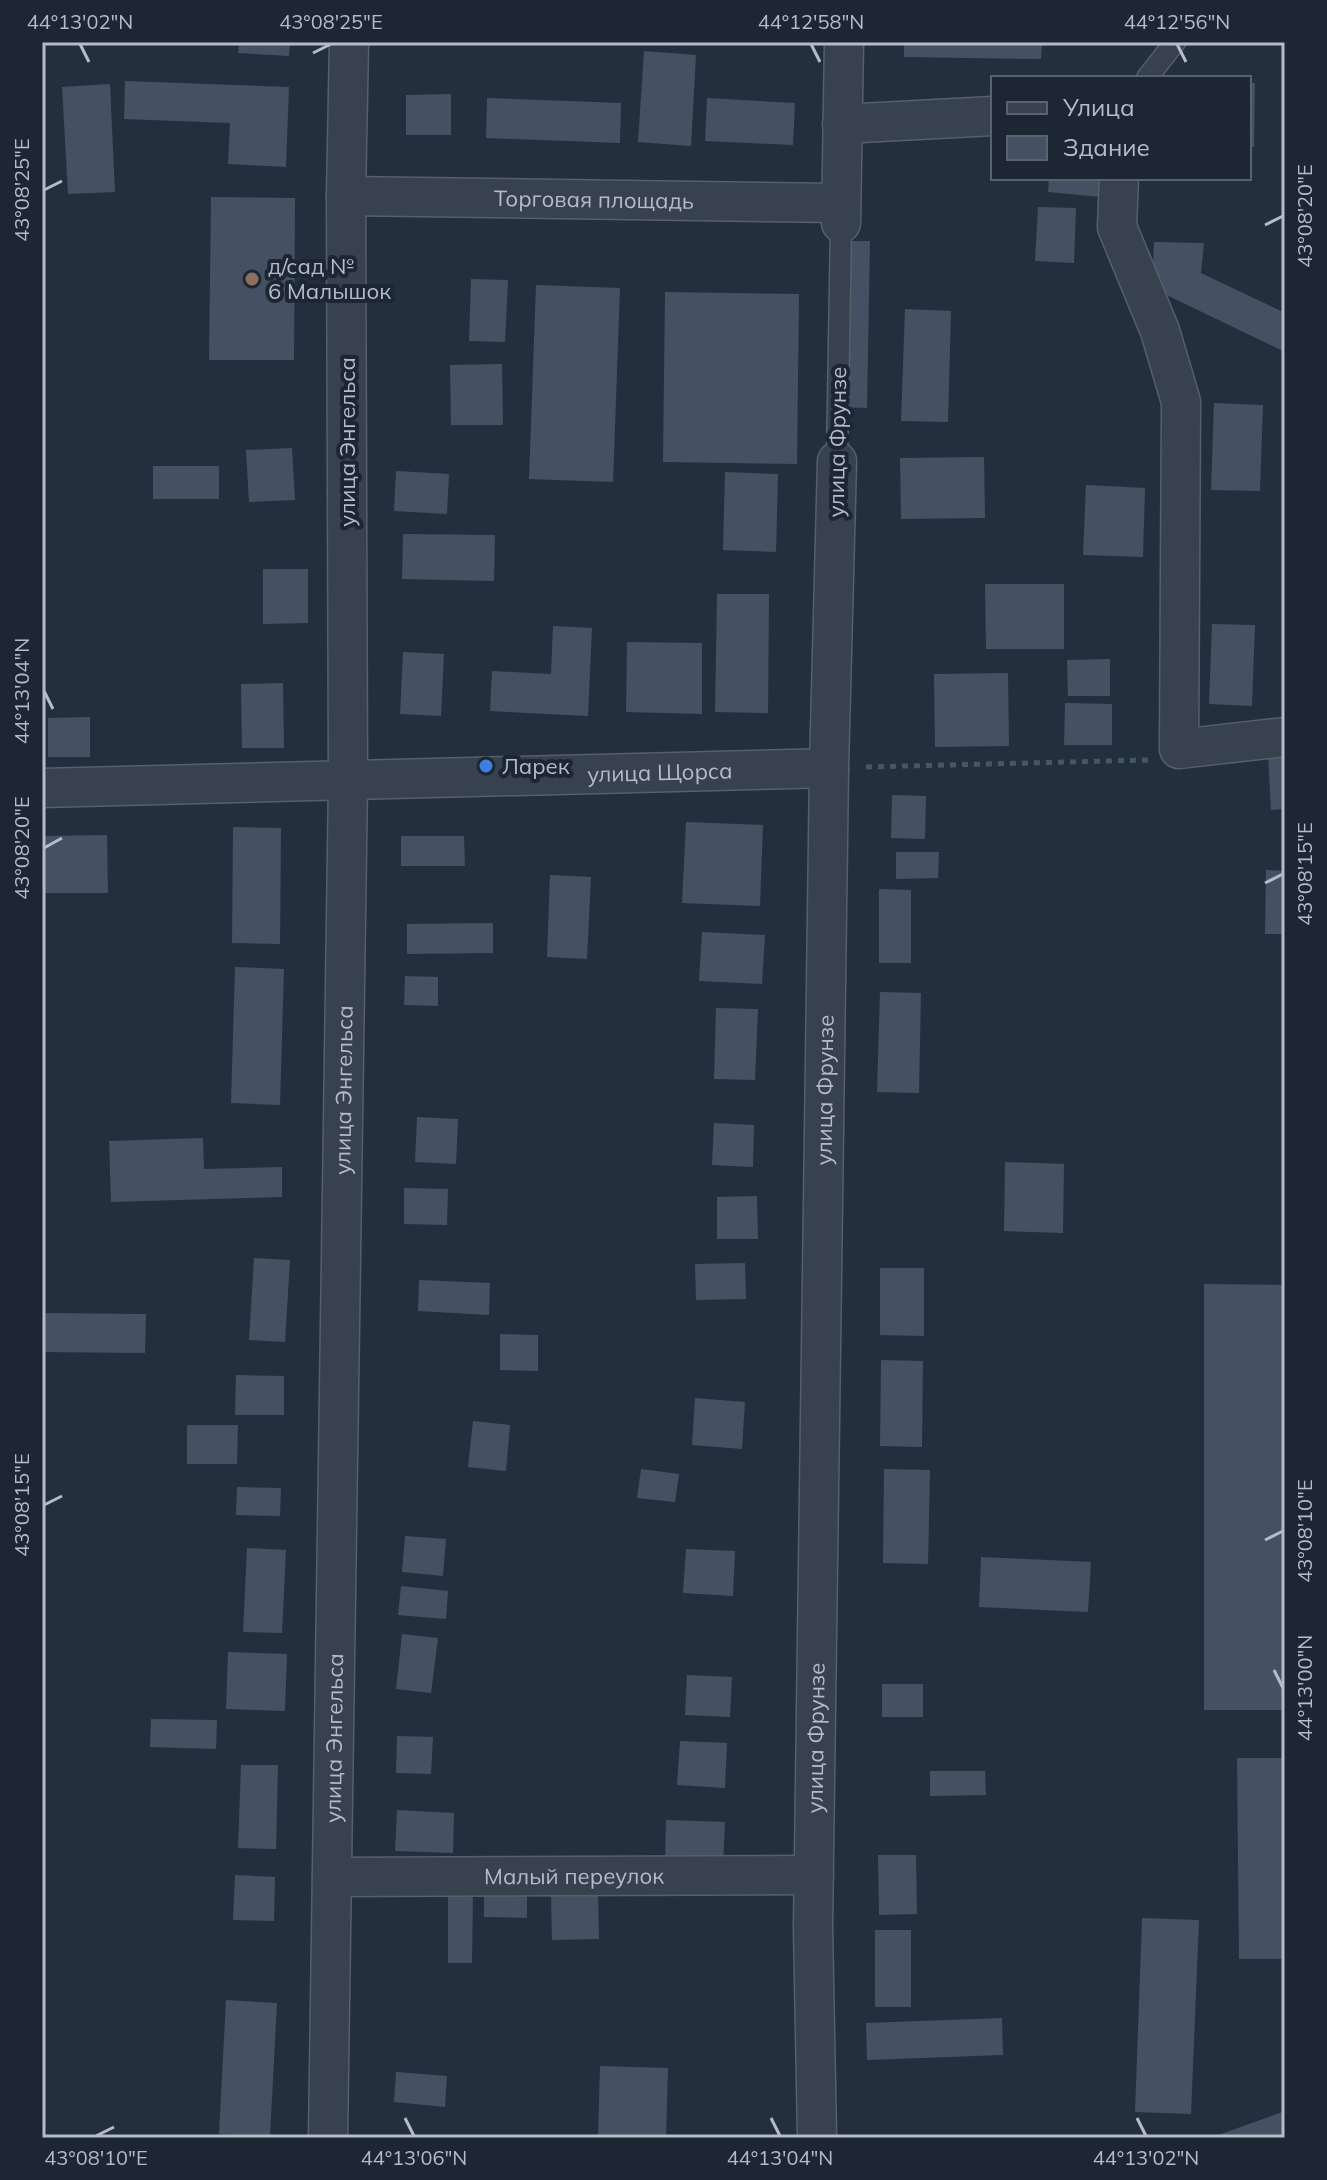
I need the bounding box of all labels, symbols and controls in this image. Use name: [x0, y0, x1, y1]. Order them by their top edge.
text: 44°13'02"N: [27, 9, 133, 34]
text: 43°08'25"E: [279, 9, 383, 34]
text: 44°12'58"N: [758, 9, 864, 34]
text: 44°12'56"N: [1124, 9, 1230, 34]
legend: [991, 76, 1251, 180]
text: Улица: [1062, 92, 1135, 122]
text: Здание: [1063, 132, 1150, 162]
text: 43°08'25"E: [9, 138, 34, 242]
text: 43°08'20"E: [1292, 164, 1317, 268]
street label: Торговая площадь: [494, 184, 694, 215]
place label: д/сад № 6 Малышок: [268, 252, 391, 305]
marker: д/сад № 6 Малышок: [243, 270, 261, 288]
street label: улица Энгельса: [333, 357, 361, 527]
street label: улица Фрунзе: [822, 366, 852, 518]
text: 44°13'04"N: [9, 638, 34, 744]
place label: Ларек: [502, 752, 570, 780]
street label: улица Щорса: [587, 756, 733, 788]
marker: Ларек: [477, 757, 495, 775]
text: 43°08'20"E: [9, 796, 34, 900]
text: 43°08'15"E: [1292, 822, 1317, 926]
street label: улица Энгельса: [328, 1005, 359, 1175]
street label: улица Фрунзе: [810, 1015, 840, 1166]
text: 43°08'15"E: [9, 1453, 34, 1557]
text: 43°08'10"E: [1292, 1479, 1317, 1583]
text: 44°13'00"N: [1292, 1635, 1317, 1741]
street label: улица Энгельса: [319, 1653, 349, 1823]
street label: улица Фрунзе: [801, 1663, 831, 1814]
street label: Малый переулок: [484, 1862, 664, 1890]
text: 43°08'10"E: [44, 2145, 148, 2170]
text: 44°13'06"N: [361, 2145, 467, 2170]
text: 44°13'04"N: [727, 2145, 833, 2170]
text: 44°13'02"N: [1093, 2145, 1199, 2170]

